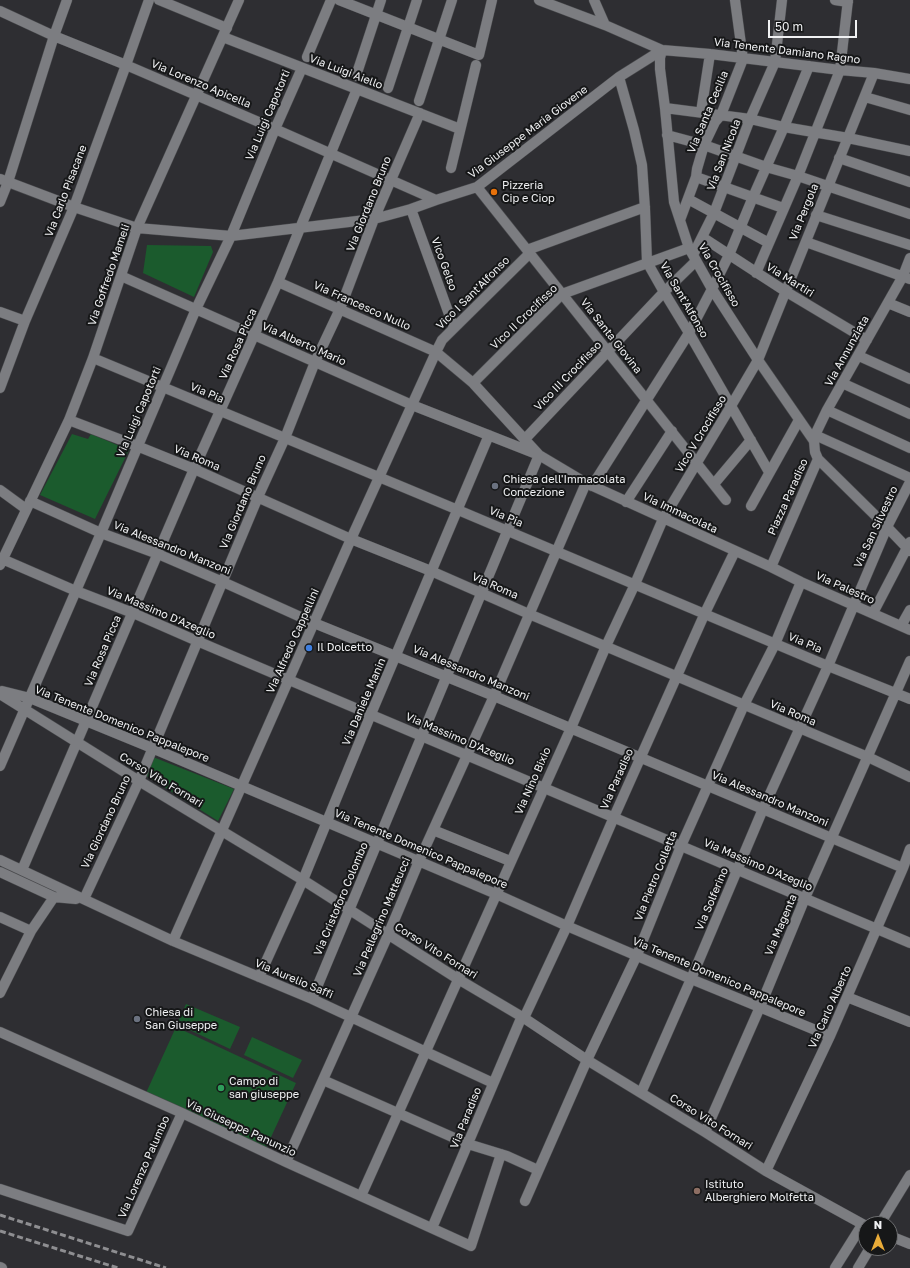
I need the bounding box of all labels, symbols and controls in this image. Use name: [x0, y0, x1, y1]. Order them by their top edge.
scale bar: [770, 12, 859, 38]
text: 50 m: [775, 19, 803, 34]
street label: Via Tenente Damiano Ragno: [713, 35, 861, 67]
street label: Via Luigi Aiello: [307, 52, 385, 92]
street label: Via Lorenzo Apicella: [149, 57, 253, 111]
street label: Via Luigi Capotorti: [243, 68, 293, 162]
street label: Via Santa Cecilia: [685, 69, 731, 155]
street label: Via Giuseppe Maria Giovene: [466, 83, 590, 181]
street label: Via San Nicola: [704, 117, 744, 193]
street label: Via Carlo Pisacane: [42, 143, 90, 239]
street label: Via Giordano Bruno: [344, 154, 394, 254]
place label: Pizzeria Cip e Ciop: [502, 179, 555, 205]
street label: Via Pergola: [787, 182, 821, 242]
marker: Pizzeria Cip e Ciop: [489, 187, 499, 197]
street label: Via Goffredo Mameli: [85, 222, 133, 328]
street label: Vico Gelso: [428, 236, 460, 292]
street label: Via Crocifisso: [695, 241, 743, 309]
street label: Vico I Sant'Alfonso: [434, 254, 512, 332]
street label: Via Sant'Alfonso: [657, 260, 711, 340]
street label: Via Martiri: [764, 260, 816, 300]
street label: Via Francesco Nullo: [311, 279, 413, 333]
street label: Vico II Crocifisso: [488, 282, 560, 352]
street label: Via Santa Giovina: [578, 296, 644, 376]
street label: Via Rosa Picca: [216, 306, 260, 382]
street label: Via Annunziata: [822, 313, 872, 389]
street label: Via Alberto Mario: [260, 319, 348, 369]
street label: Vico III Crocifisso: [532, 339, 604, 413]
street label: Via Luigi Capotorti: [114, 365, 164, 459]
street label: Via Pia: [188, 380, 226, 406]
street label: Vico V Crocifisso: [673, 393, 729, 475]
street label: Via Roma: [172, 442, 222, 474]
street label: Via Giordano Bruno: [217, 453, 269, 551]
street label: Piazza Paradiso: [765, 457, 811, 537]
place label: Chiesa dell'Immacolata Concezione: [503, 473, 626, 499]
marker: Chiesa dell'Immacolata Concezione: [490, 481, 500, 491]
street label: Via San Silvestro: [851, 484, 901, 570]
street label: Via Immacolata: [640, 490, 720, 536]
street label: Via Pia: [487, 504, 525, 530]
street label: Via Alessandro Manzoni: [111, 518, 233, 578]
street label: Via Palestro: [813, 569, 877, 607]
street label: Via Roma: [470, 570, 520, 602]
street label: Via Massimo D'Azeglio: [104, 584, 218, 642]
street label: Via Alfredo Cappellini: [264, 586, 322, 696]
street label: Via Rosa Picca: [82, 613, 124, 689]
street label: Via Pia: [786, 630, 824, 656]
place label: Il Dolcetto: [317, 641, 372, 655]
street label: Via Alessandro Manzoni: [411, 642, 531, 704]
marker: Il Dolcetto: [304, 643, 314, 653]
street label: Via Daniele Manin: [340, 656, 388, 748]
street label: Via Tenente Domenico Pappalepore: [33, 683, 211, 765]
street label: Via Roma: [768, 697, 818, 729]
street label: Via Massimo D'Azeglio: [403, 710, 517, 768]
street label: Via Nino Bixio: [512, 745, 554, 817]
street label: Via Paradiso: [598, 747, 636, 811]
street label: Corso Vito Fornari: [117, 750, 205, 810]
street label: Via Alessandro Manzoni: [710, 768, 830, 830]
street label: Via Giordano Bruno: [79, 773, 133, 871]
street label: Via Tenente Domenico Pappalepore: [332, 806, 510, 892]
street label: Via Pietro Colletta: [632, 829, 680, 923]
street label: Via Massimo D'Azeglio: [701, 836, 815, 894]
street label: Via Cristoforo Colombo: [311, 840, 371, 958]
street label: Via Pellegrino Matteucci: [351, 855, 413, 979]
street label: Via Solferino: [693, 866, 731, 932]
street label: Via Magenta: [762, 892, 800, 958]
street label: Corso Vito Fornari: [392, 920, 480, 982]
street label: Via Tenente Domenico Pappalepore: [630, 934, 808, 1020]
street label: Via Aurelio Saffi: [253, 957, 335, 1001]
street label: Via Carlo Alberto: [806, 964, 854, 1050]
place label: Chiesa di San Giuseppe: [145, 1006, 217, 1032]
marker: Chiesa di San Giuseppe: [132, 1014, 142, 1024]
place label: Campo di san giuseppe: [229, 1075, 299, 1101]
marker: Campo di san giuseppe: [216, 1083, 226, 1093]
street label: Via Paradiso: [448, 1085, 484, 1151]
street label: Corso Vito Fornari: [667, 1091, 755, 1153]
street label: Via Giuseppe Panunzio: [184, 1097, 298, 1159]
street label: Via Lorenzo Palumbo: [115, 1114, 173, 1220]
place label: Istituto Alberghiero Molfetta: [705, 1178, 814, 1204]
marker: Istituto Alberghiero Molfetta: [692, 1186, 702, 1196]
north arrow: [858, 1216, 898, 1256]
text: N: [874, 1218, 882, 1231]

